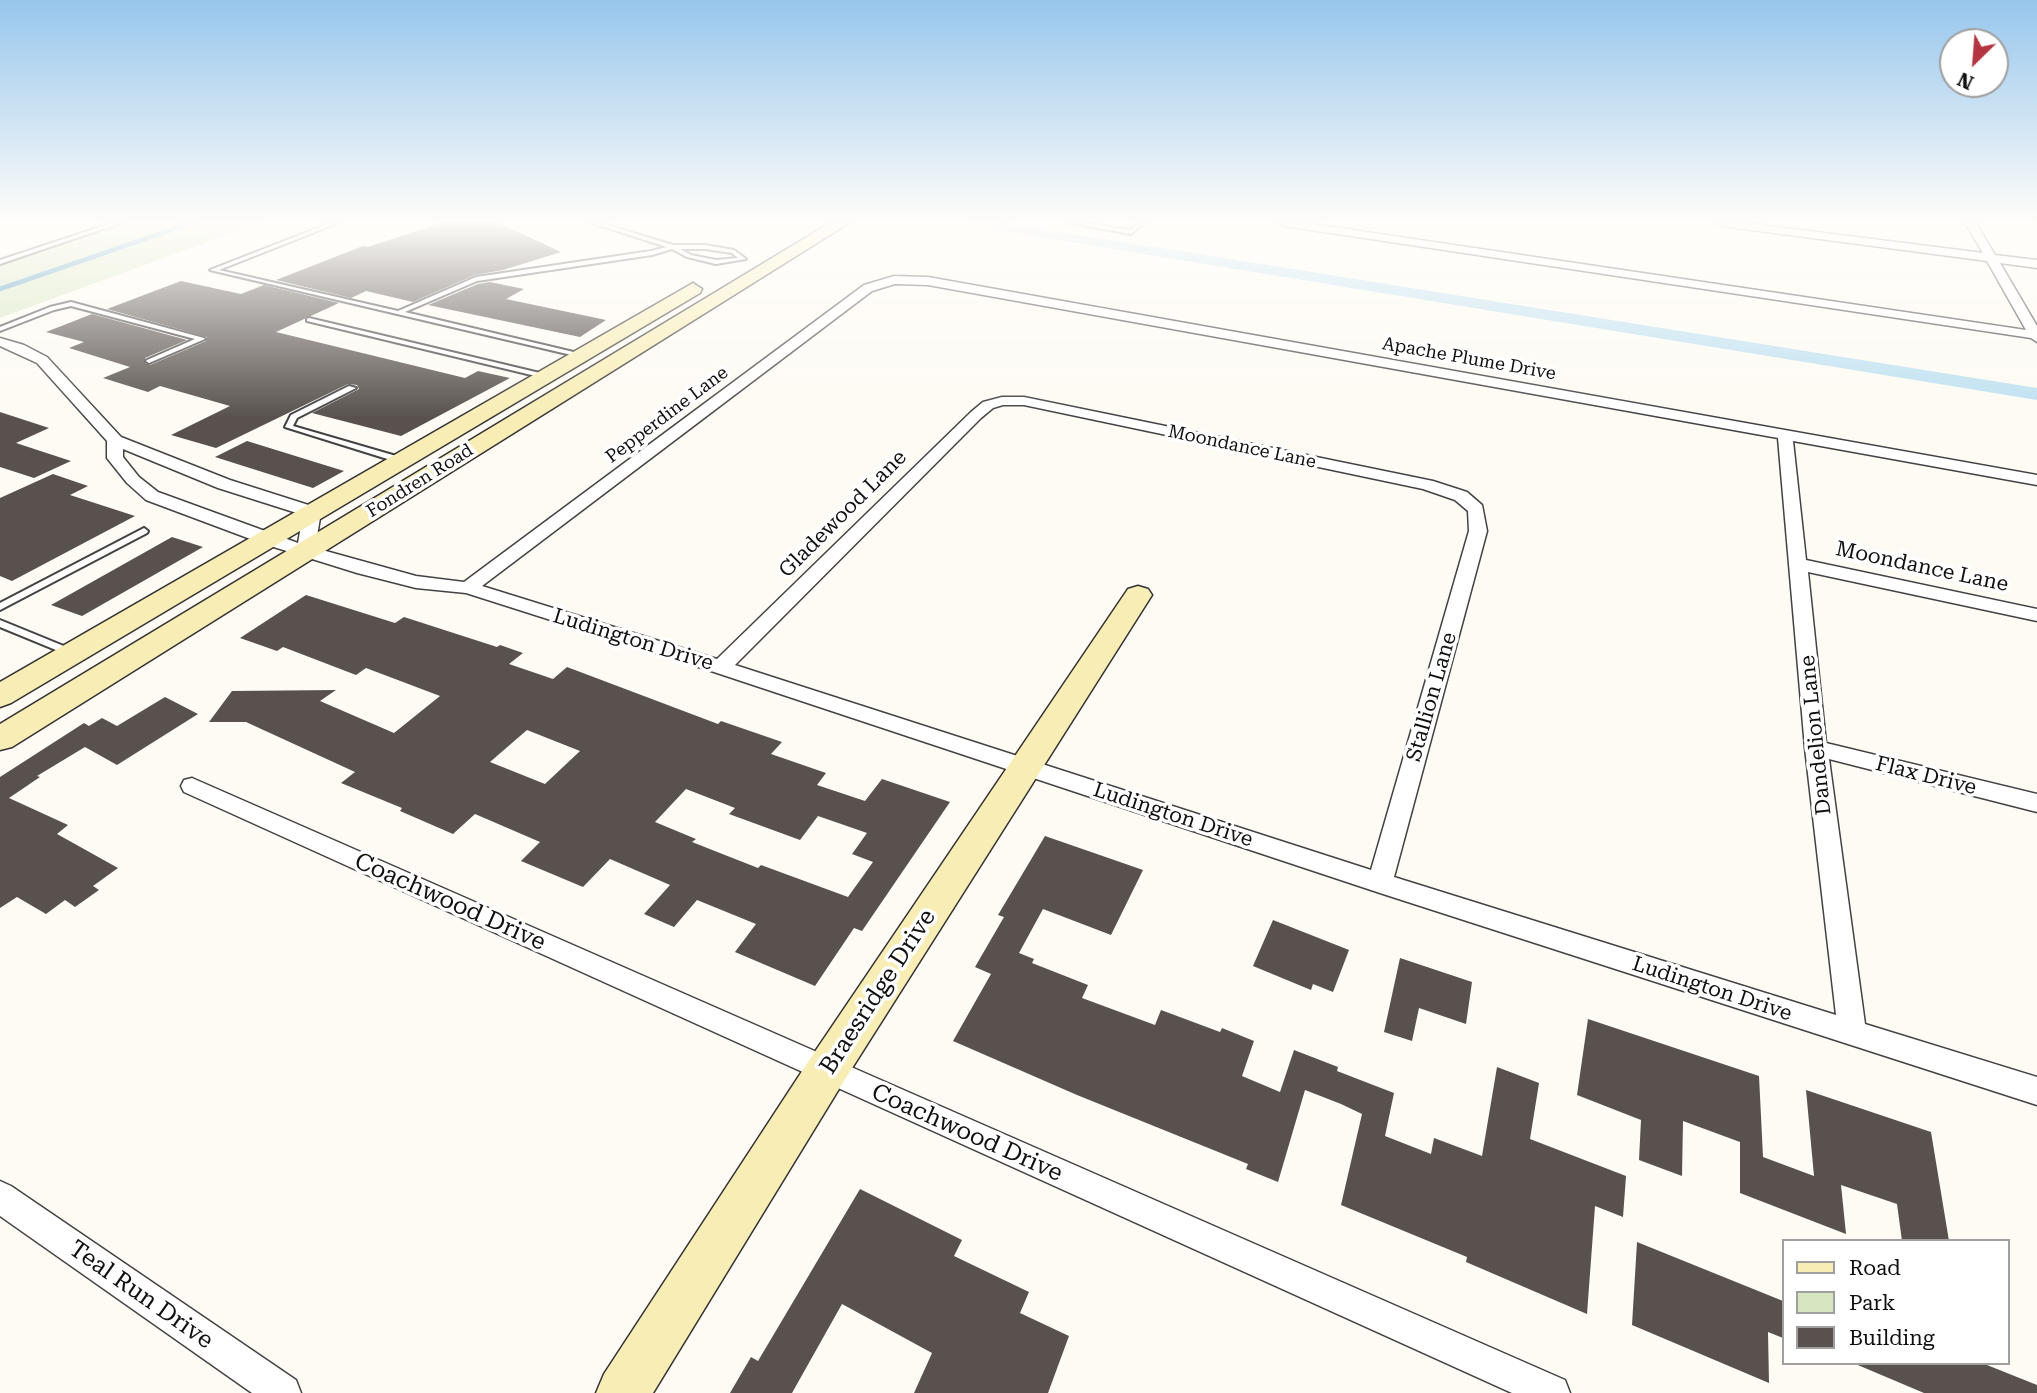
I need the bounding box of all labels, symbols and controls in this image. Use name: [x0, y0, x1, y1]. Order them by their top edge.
north arrow: [1939, 28, 2009, 98]
text: N: [1954, 67, 1977, 94]
street label: Apache Plume Drive: [1381, 333, 1557, 385]
street label: Pepperdine Lane: [602, 362, 732, 468]
street label: Moondance Lane: [1166, 421, 1318, 473]
street label: Fondren Road: [363, 440, 477, 522]
street label: Gladewood Lane: [774, 445, 912, 583]
street label: Moondance Lane: [1833, 536, 2011, 598]
street label: Ludington Drive: [550, 604, 716, 676]
street label: Stallion Lane: [1402, 630, 1462, 764]
street label: Dandelion Lane: [1795, 654, 1837, 816]
street label: Flax Drive: [1873, 751, 1979, 801]
street label: Ludington Drive: [1090, 777, 1256, 853]
street label: Coachwood Drive: [350, 847, 550, 957]
street label: Braesridge Drive: [814, 904, 942, 1080]
street label: Ludington Drive: [1629, 951, 1795, 1027]
street label: Coachwood Drive: [867, 1078, 1067, 1188]
street label: Teal Run Drive: [63, 1235, 219, 1355]
legend: [1782, 1239, 2009, 1365]
text: Road: [1849, 1256, 1901, 1280]
text: Park: [1849, 1291, 1895, 1315]
text: Building: [1849, 1326, 1935, 1350]

